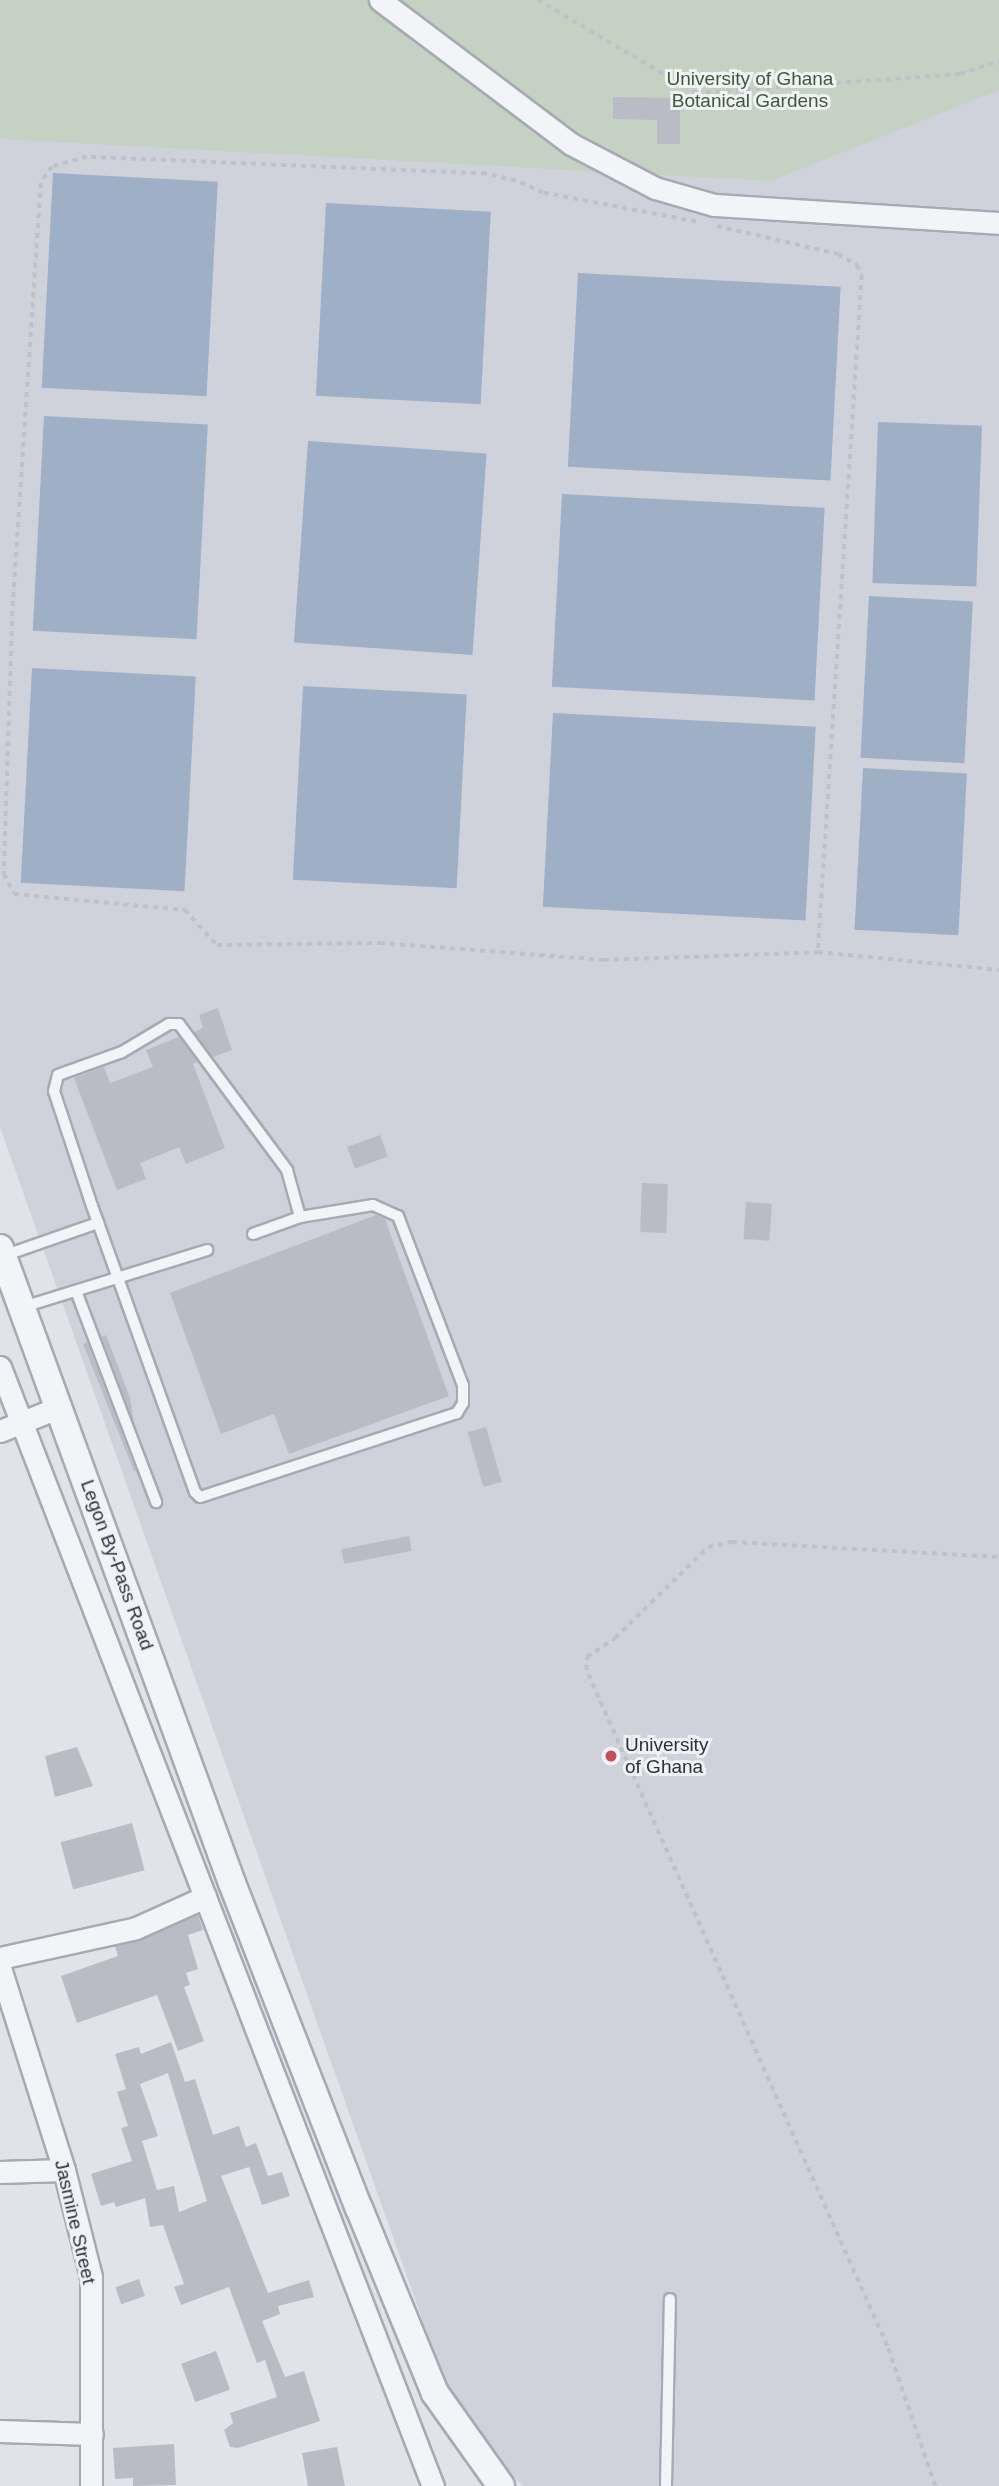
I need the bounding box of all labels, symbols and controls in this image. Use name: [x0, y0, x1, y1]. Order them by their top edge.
park label: University of Ghana Botanical Gardens: [667, 68, 833, 112]
street label: Legon By-Pass Road: [76, 1477, 158, 1653]
place label: University of Ghana: [625, 1734, 708, 1778]
marker: University of Ghana: [603, 1748, 619, 1764]
street label: Jasmine Street: [50, 2158, 100, 2286]

